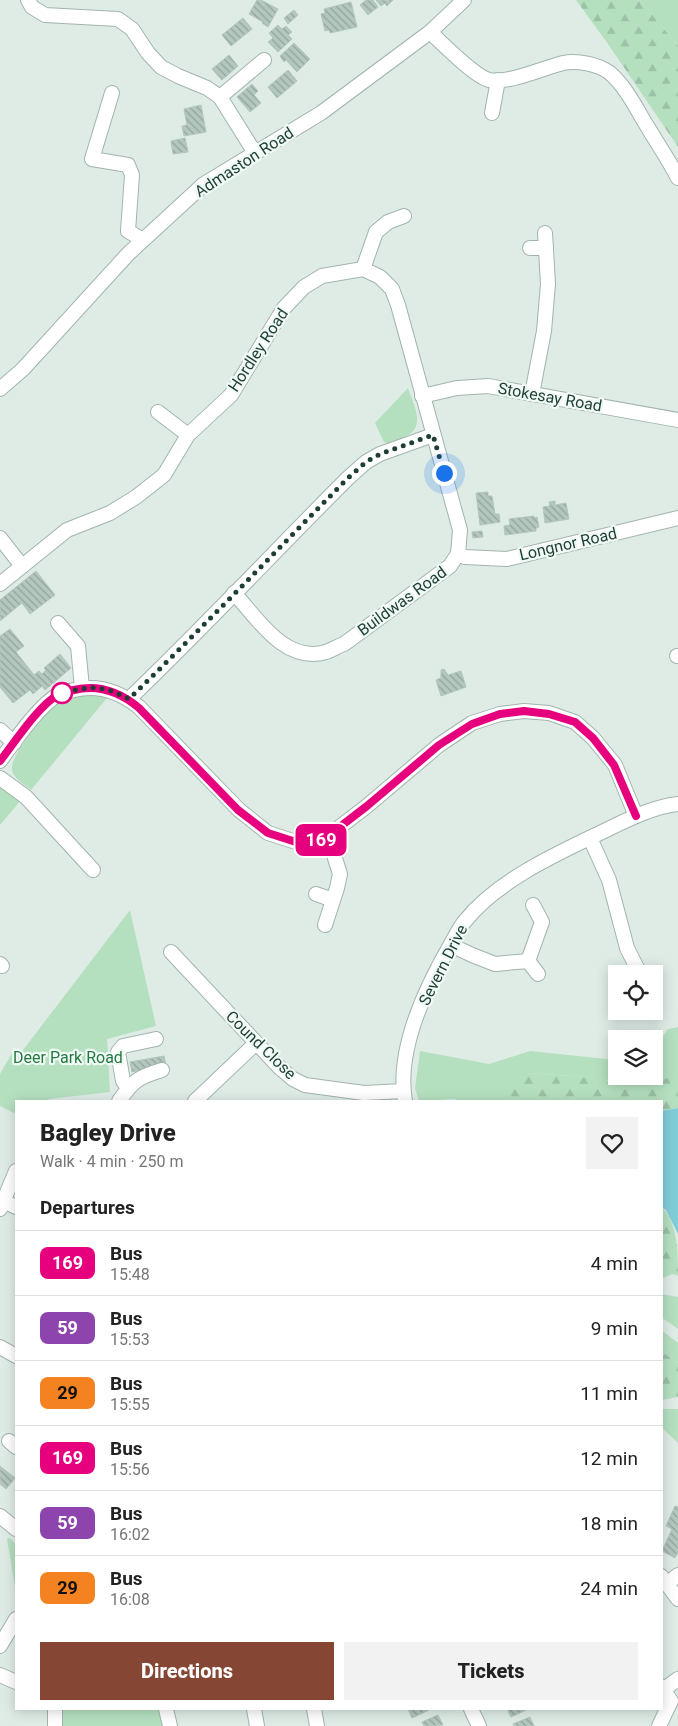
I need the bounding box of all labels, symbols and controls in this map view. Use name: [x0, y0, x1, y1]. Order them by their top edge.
street label: Admaston Road: [191, 123, 297, 201]
street label: Hordley Road: [224, 305, 292, 395]
street label: Stokesay Road: [497, 379, 603, 415]
your location: [432, 461, 457, 486]
street label: Longnor Road: [517, 524, 619, 564]
street label: Buildwas Road: [354, 562, 450, 640]
unlabelled marker: [51, 682, 73, 704]
line badge: 169: [292, 824, 350, 856]
text: 169: [306, 829, 336, 850]
street label: Severn Drive: [415, 921, 471, 1009]
map controls: [608, 965, 663, 1085]
button: locate: [608, 965, 663, 1020]
street label: Cound Close: [222, 1007, 300, 1083]
button: layers: [608, 1030, 663, 1085]
park label: Deer Park Road: [13, 1048, 123, 1067]
button: heart: [586, 1117, 638, 1169]
text: Bagley Drive: [40, 1119, 176, 1147]
text: Walk · 4 min · 250 m: [40, 1152, 184, 1171]
text: Departures: [40, 1196, 135, 1219]
text: Bus: [110, 1242, 143, 1265]
text: 169: [52, 1252, 83, 1273]
text: 4 min: [591, 1252, 638, 1275]
text: 15:48: [110, 1265, 150, 1284]
text: Bus: [110, 1307, 143, 1330]
text: 59: [57, 1317, 78, 1338]
text: 9 min: [591, 1317, 638, 1340]
text: 15:53: [110, 1330, 150, 1349]
text: Bus: [110, 1372, 143, 1395]
text: 29: [57, 1382, 78, 1403]
text: 11 min: [580, 1382, 638, 1405]
text: 15:55: [110, 1395, 150, 1414]
text: Bus: [110, 1437, 143, 1460]
text: 169: [52, 1447, 83, 1468]
text: 12 min: [580, 1447, 638, 1470]
text: 15:56: [110, 1460, 150, 1479]
text: Bus: [110, 1502, 143, 1525]
text: 59: [57, 1512, 78, 1533]
text: 18 min: [580, 1512, 638, 1535]
text: 16:02: [110, 1525, 150, 1544]
text: Bus: [110, 1567, 143, 1590]
text: 29: [57, 1577, 78, 1598]
text: 24 min: [580, 1577, 638, 1600]
text: 16:08: [110, 1590, 150, 1609]
button: Directions: [40, 1642, 334, 1700]
button: Tickets: [344, 1642, 638, 1700]

